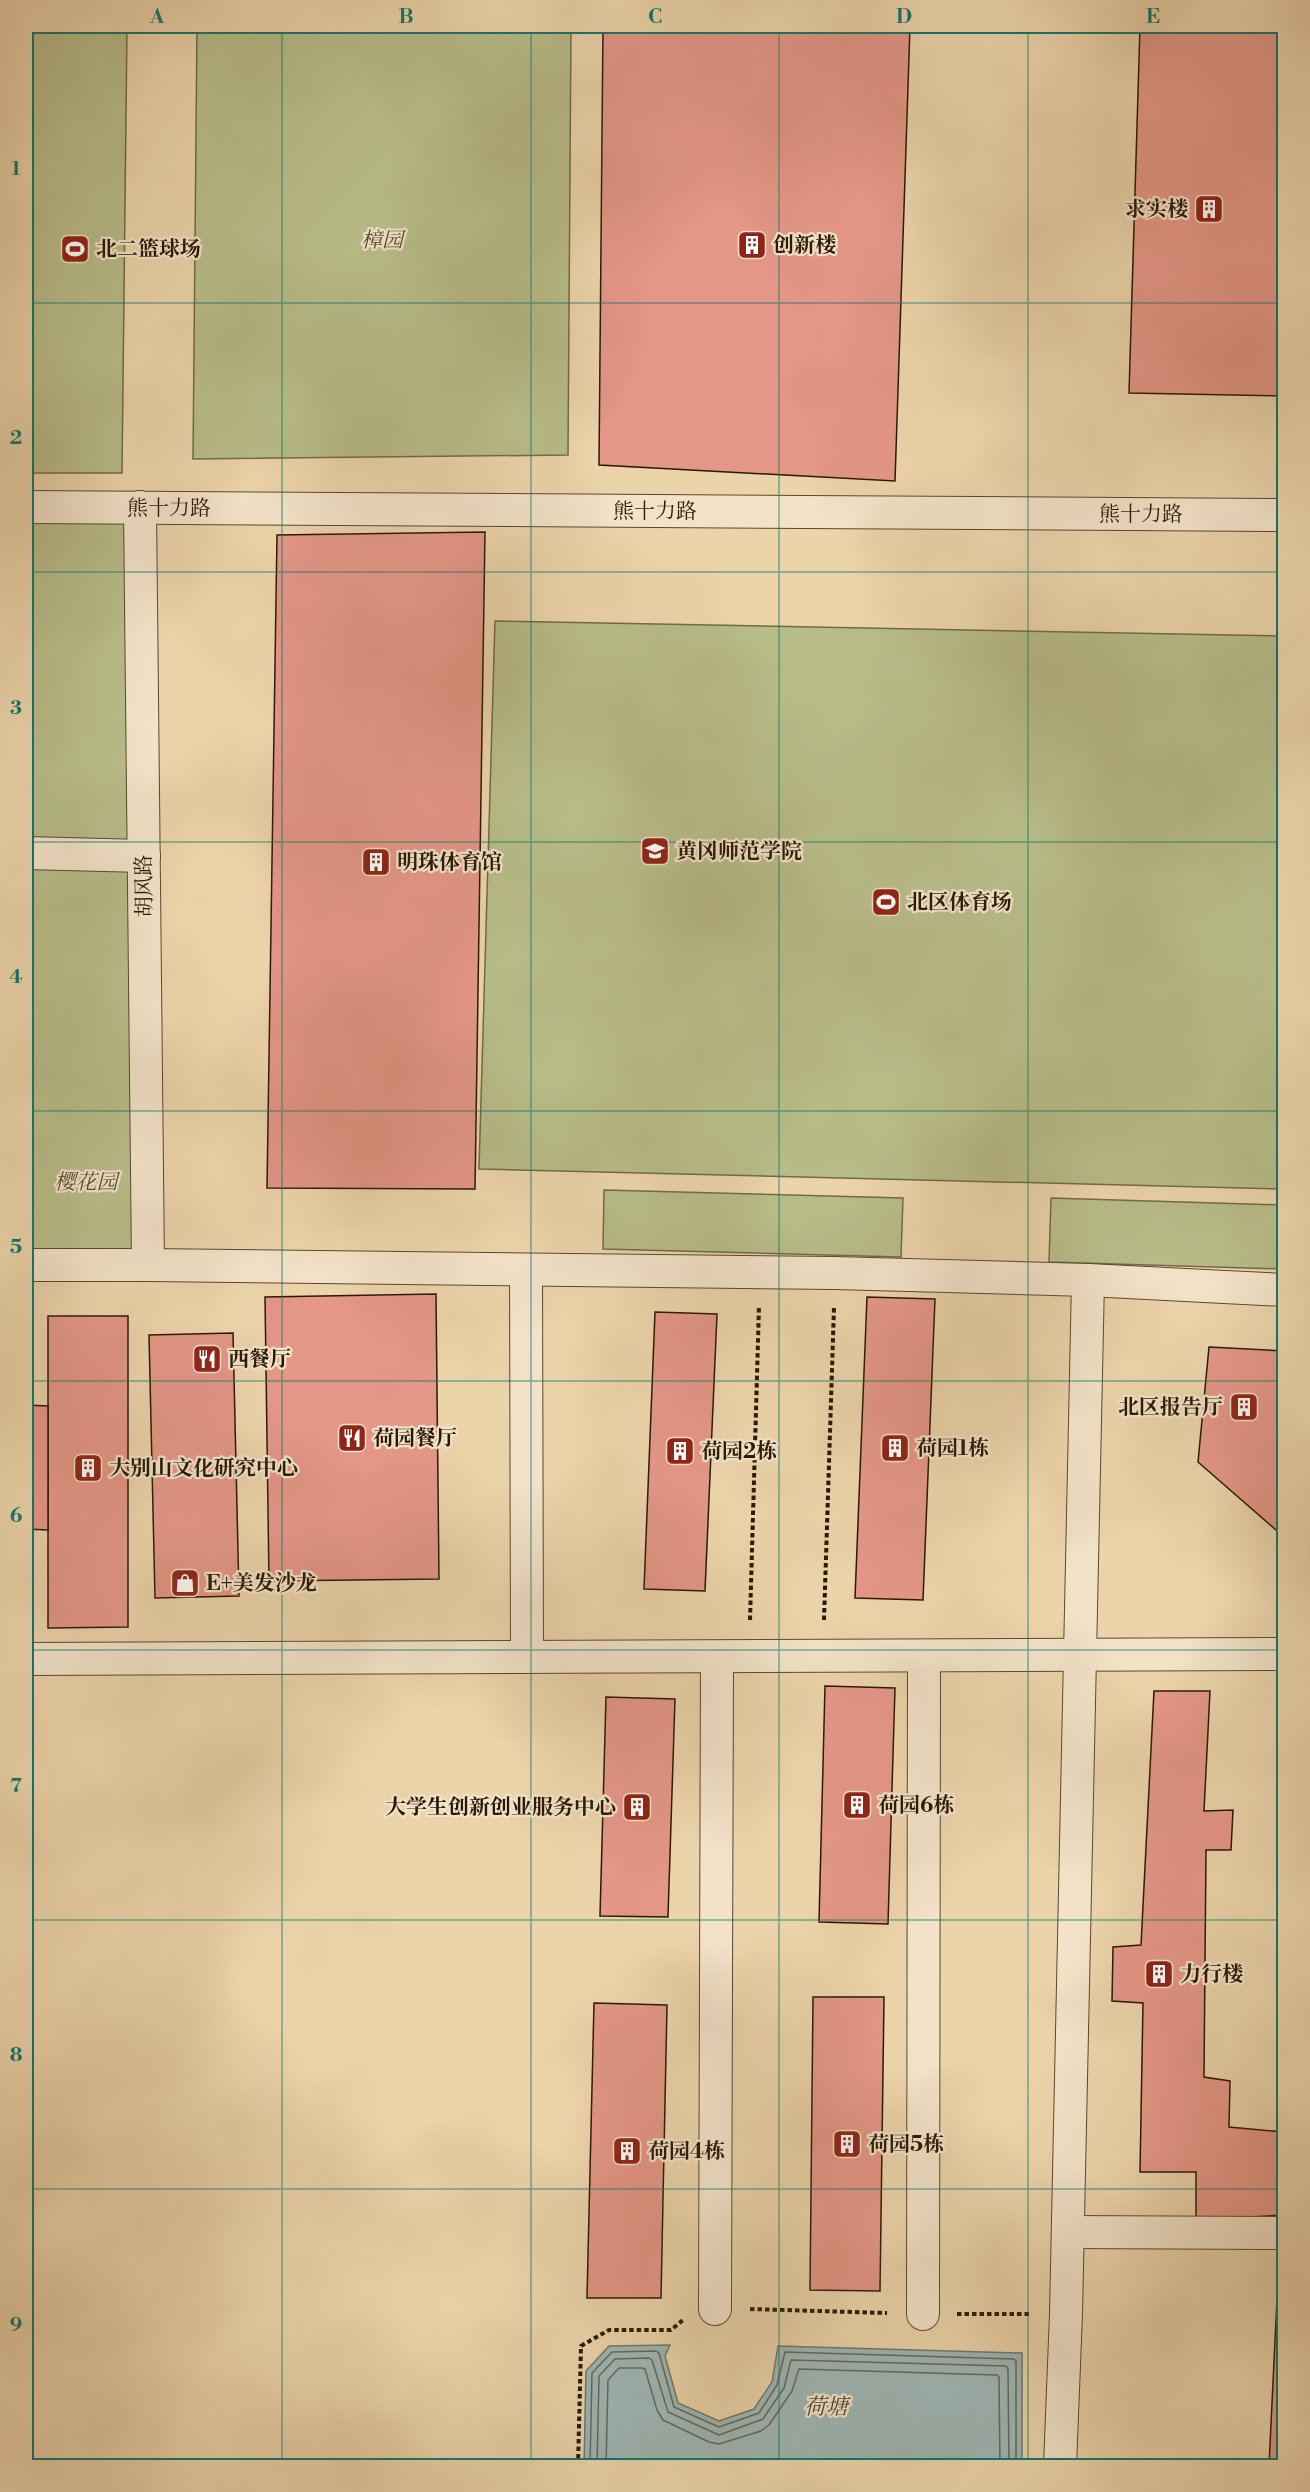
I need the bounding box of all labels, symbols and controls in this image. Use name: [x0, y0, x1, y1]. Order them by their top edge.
text: A: [149, 5, 165, 30]
text: B: [398, 5, 414, 30]
text: C: [648, 5, 662, 30]
text: D: [896, 5, 912, 30]
text: E: [1146, 5, 1160, 30]
text: 1: [11, 157, 21, 182]
building icon: 求实楼: [1193, 193, 1225, 225]
place label: 求实楼: [1125, 197, 1188, 223]
park label: 樟园: [361, 228, 406, 254]
building icon: 创新楼: [736, 229, 768, 261]
sports icon: 北二篮球场: [59, 233, 91, 265]
place label: 创新楼: [773, 233, 836, 259]
place label: 北二篮球场: [96, 237, 201, 263]
text: 2: [10, 426, 22, 451]
street label: 熊十力路: [127, 496, 211, 522]
street label: 熊十力路: [613, 499, 697, 525]
street label: 熊十力路: [1099, 502, 1183, 528]
text: 3: [10, 696, 22, 721]
school or university icon: 黄冈师范学院: [639, 835, 671, 867]
place label: 黄冈师范学院: [676, 839, 802, 865]
building icon: 明珠体育馆: [360, 846, 392, 878]
place label: 明珠体育馆: [397, 850, 502, 876]
street label: 胡风路: [131, 854, 159, 918]
sports icon: 北区体育场: [870, 886, 902, 918]
place label: 北区体育场: [907, 890, 1012, 916]
text: 4: [9, 965, 23, 990]
park label: 樱花园: [55, 1170, 120, 1196]
text: 5: [10, 1235, 22, 1260]
restaurant icon: 西餐厅: [191, 1343, 223, 1375]
place label: 西餐厅: [228, 1347, 291, 1373]
building icon: 北区报告厅: [1228, 1391, 1260, 1423]
place label: 北区报告厅: [1118, 1395, 1223, 1421]
restaurant icon: 荷园餐厅: [336, 1422, 368, 1454]
place label: 荷园餐厅: [373, 1426, 457, 1452]
building icon: 荷园1栋: [879, 1432, 911, 1464]
building icon: 荷园2栋: [664, 1435, 696, 1467]
place label: 荷园1栋: [916, 1436, 989, 1462]
place label: 荷园2栋: [701, 1439, 777, 1465]
building icon: 大别山文化研究中心: [72, 1452, 104, 1484]
place label: 大别山文化研究中心: [109, 1456, 298, 1482]
text: 6: [10, 1504, 23, 1529]
shop icon: E+美发沙龙: [169, 1567, 201, 1599]
place label: E+美发沙龙: [206, 1571, 317, 1597]
text: 7: [10, 1774, 22, 1799]
building icon: 荷园6栋: [841, 1789, 873, 1821]
building icon: 大学生创新创业服务中心: [621, 1791, 653, 1823]
place label: 荷园6栋: [878, 1793, 954, 1819]
place label: 大学生创新创业服务中心: [385, 1795, 616, 1821]
building icon: 力行楼: [1143, 1958, 1175, 1990]
place label: 力行楼: [1180, 1962, 1243, 1988]
text: 8: [10, 2043, 23, 2068]
building icon: 荷园5栋: [831, 2128, 863, 2160]
place label: 荷园5栋: [868, 2132, 944, 2158]
building icon: 荷园4栋: [611, 2135, 643, 2167]
place label: 荷园4栋: [648, 2139, 725, 2165]
text: 9: [10, 2313, 22, 2338]
water label: 荷塘: [804, 2394, 851, 2421]

